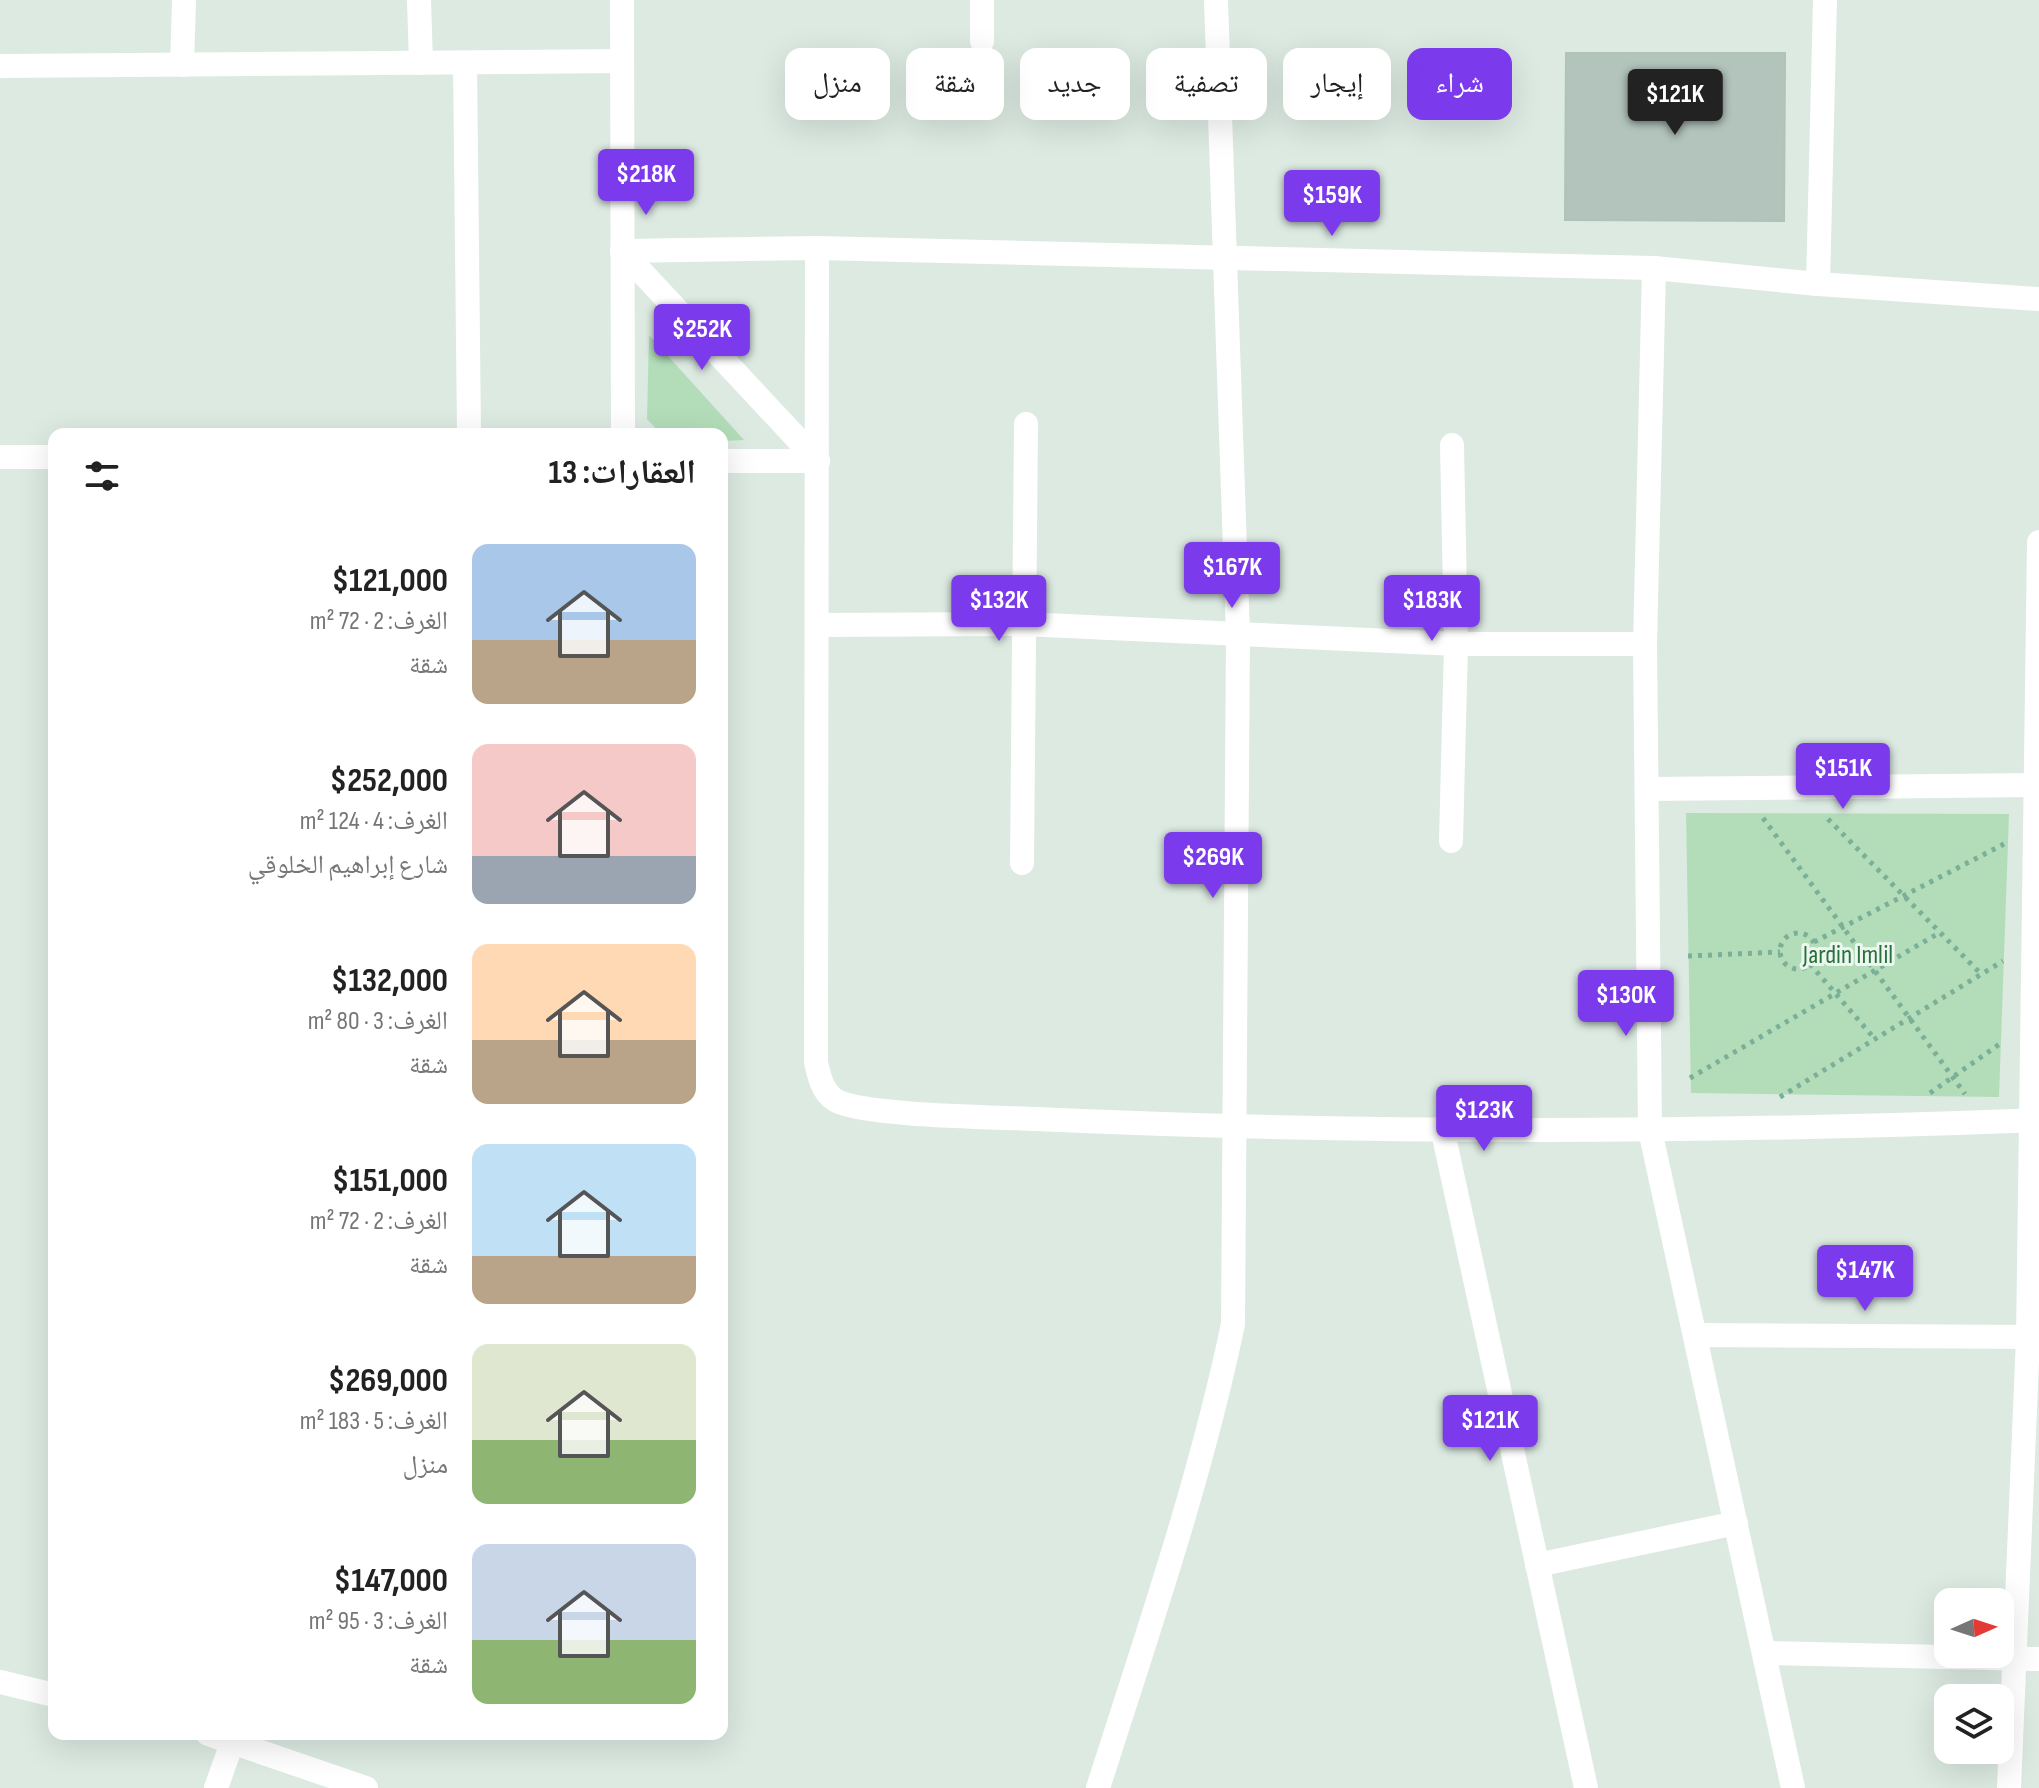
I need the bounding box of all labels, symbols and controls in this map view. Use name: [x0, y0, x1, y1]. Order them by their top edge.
chip: منزل: [785, 48, 890, 120]
chip: شقة: [906, 48, 1004, 120]
chip: جديد: [1020, 48, 1130, 120]
chip: تصفية: [1146, 48, 1267, 120]
chip: إيجار: [1283, 48, 1391, 120]
chip: شراء: [1407, 48, 1512, 120]
pin: $121K: [1619, 69, 1731, 137]
text: $121K: [1646, 79, 1704, 110]
pin: $218K: [590, 149, 702, 217]
text: $218K: [616, 159, 676, 190]
pin: $159K: [1276, 170, 1388, 238]
text: $159K: [1302, 180, 1362, 211]
pin: $252K: [646, 304, 758, 372]
text: $252K: [672, 314, 732, 345]
text: العقارات: 13: [549, 452, 696, 493]
icon: filters: [80, 454, 124, 498]
pin: $167K: [1176, 542, 1288, 610]
text: $167K: [1202, 552, 1262, 583]
text: $121,000: [332, 560, 448, 601]
pin: $132K: [943, 575, 1055, 643]
pin: $183K: [1376, 575, 1488, 643]
icon: home: [536, 576, 632, 672]
text: $132K: [969, 585, 1029, 616]
text: $183K: [1402, 585, 1462, 616]
text: الغرف: 2 · 72 m²: [310, 606, 448, 637]
text: شقة: [409, 650, 448, 681]
pin: $151K: [1787, 743, 1899, 811]
text: $151K: [1814, 753, 1872, 784]
text: $252,000: [330, 760, 448, 801]
icon: home: [536, 776, 632, 872]
text: الغرف: 4 · 124 m²: [300, 806, 448, 837]
pin: $269K: [1157, 832, 1269, 900]
text: $269K: [1182, 842, 1244, 873]
text: شارع إبراهيم الخلوقي: [248, 850, 448, 881]
park label: Jardin Imlil: [1802, 940, 1893, 971]
text: $132,000: [331, 960, 448, 1001]
pin: $130K: [1570, 970, 1682, 1038]
icon: home: [536, 976, 632, 1072]
text: $130K: [1596, 980, 1656, 1011]
text: الغرف: 3 · 80 m²: [308, 1006, 448, 1037]
text: شقة: [409, 1050, 448, 1081]
pin: $123K: [1428, 1085, 1540, 1153]
text: $123K: [1454, 1095, 1514, 1126]
text: $151,000: [332, 1160, 448, 1201]
icon: home: [536, 1176, 632, 1272]
text: الغرف: 2 · 72 m²: [310, 1206, 448, 1237]
pin: $147K: [1809, 1245, 1921, 1313]
text: شقة: [409, 1250, 448, 1281]
text: $147K: [1835, 1255, 1895, 1286]
text: $269,000: [328, 1360, 448, 1401]
icon: home: [536, 1376, 632, 1472]
pin: $121K: [1434, 1395, 1546, 1463]
text: $121K: [1461, 1405, 1519, 1436]
text: الغرف: 5 · 183 m²: [300, 1406, 448, 1437]
text: منزل: [403, 1450, 448, 1481]
text: $147,000: [334, 1560, 448, 1601]
icon: home: [536, 1576, 632, 1672]
north arrow: [1934, 1588, 2014, 1668]
map controls: [1934, 1588, 2014, 1764]
text: الغرف: 3 · 95 m²: [309, 1606, 448, 1637]
text: شقة: [409, 1650, 448, 1681]
button: layers: [1934, 1684, 2014, 1764]

